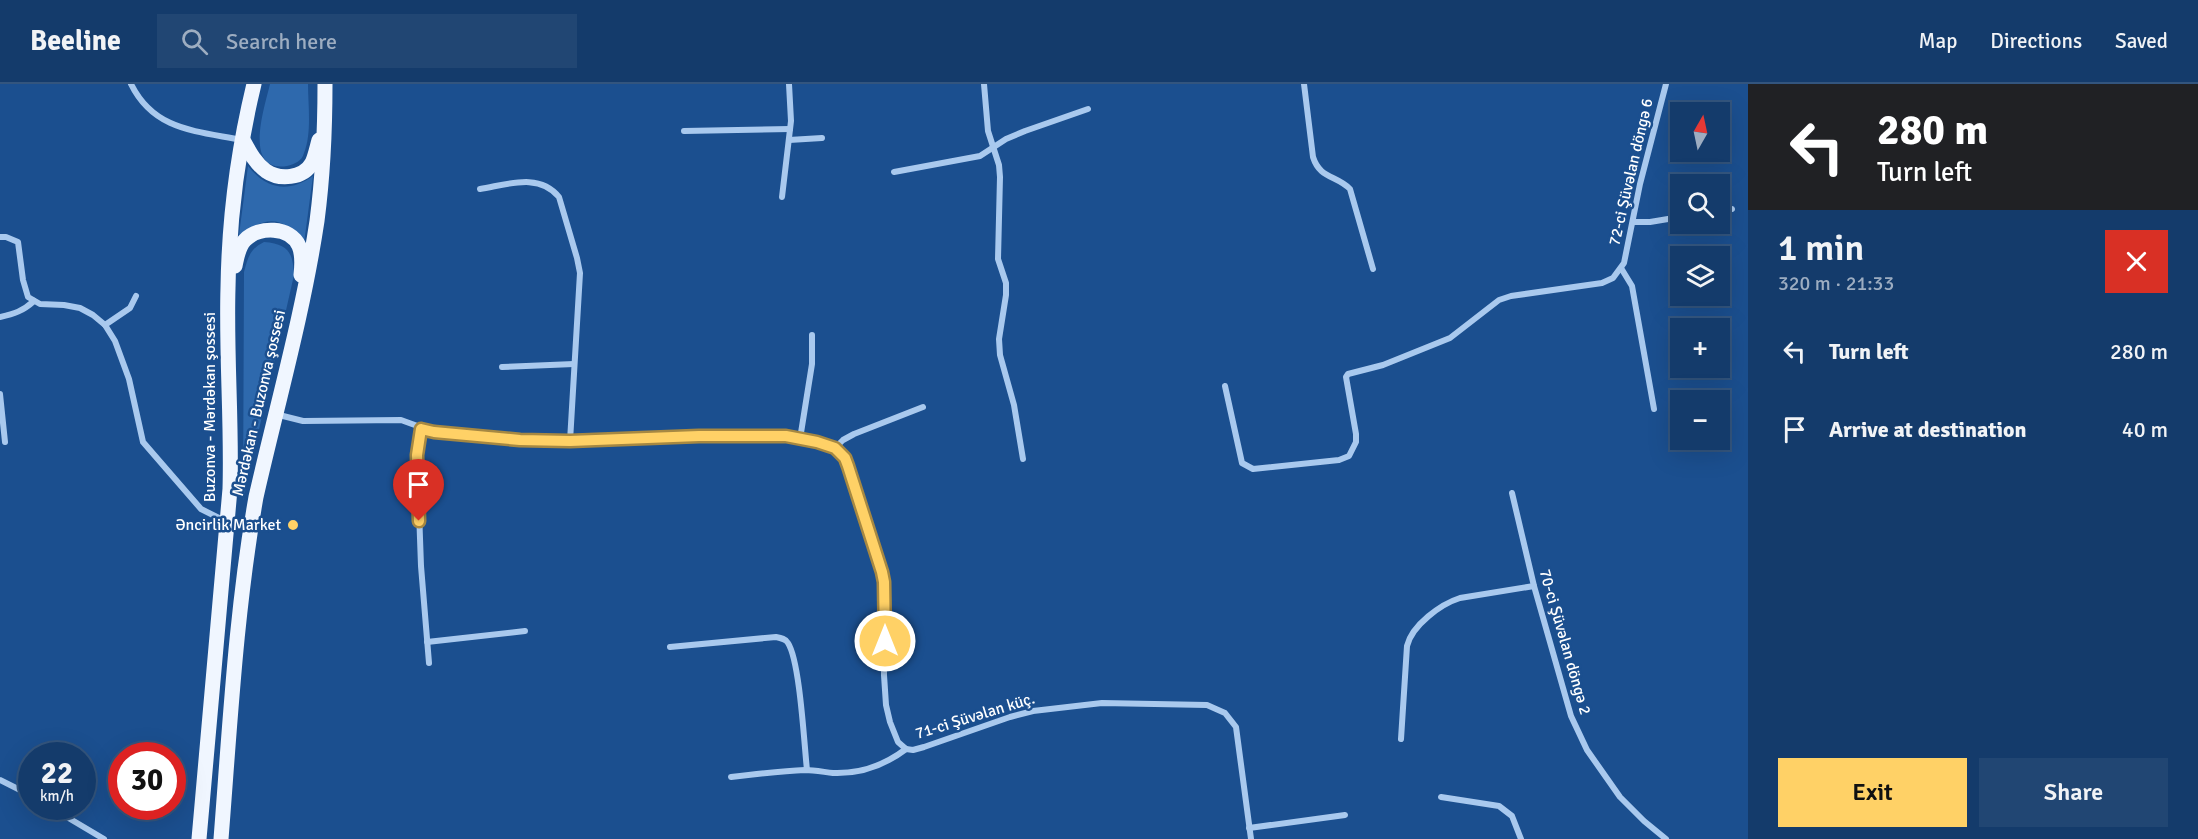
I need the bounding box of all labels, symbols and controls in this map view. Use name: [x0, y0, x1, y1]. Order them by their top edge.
search box: [157, 14, 577, 68]
text: Beeline: [30, 24, 121, 58]
icon: search: [178, 25, 211, 58]
text: Search here: [226, 28, 337, 55]
text: Map: [1919, 28, 1957, 54]
text: Directions: [1990, 28, 2082, 54]
text: Saved: [2115, 28, 2168, 54]
street label: 72-ci Şüvəlan döngə 6: [1604, 96, 1658, 248]
north arrow: [1670, 102, 1730, 162]
map controls: [1670, 102, 1730, 450]
text: 280 m: [1877, 105, 1988, 156]
icon: left: [1778, 108, 1856, 186]
text: Turn left: [1877, 156, 1972, 189]
button: search: [1670, 174, 1730, 234]
text: 1 min: [1778, 226, 1864, 271]
button: close: [2105, 230, 2168, 293]
button: layers: [1670, 246, 1730, 306]
text: 320 m · 21:33: [1778, 271, 1894, 296]
street label: Mərdəkan - Buzonva şossesi: [228, 308, 290, 498]
street label: Buzonva - Mərdəkan şossesi: [200, 312, 220, 502]
button: +: [1670, 318, 1730, 378]
icon: left: [1778, 335, 1811, 368]
text: Turn left: [1829, 338, 1909, 365]
text: 280 m: [2110, 338, 2168, 365]
button: −: [1670, 390, 1730, 450]
icon: arrive: [1778, 413, 1811, 446]
text: Arrive at destination: [1829, 416, 2026, 443]
text: 40 m: [2122, 416, 2168, 443]
pin: [393, 459, 444, 521]
icon: arrive: [402, 468, 435, 501]
place label: Əncirlik Market: [175, 515, 281, 535]
marker: Əncirlik Market: [286, 518, 300, 532]
street label: 70-ci Şüvəlan döngə 2: [1535, 567, 1595, 717]
position arrow: [853, 609, 917, 673]
street label: 71-ci Şüvəlan küç.: [913, 688, 1037, 744]
speed limit sign: 30: [108, 742, 186, 820]
text: 22: [41, 755, 73, 792]
button: Exit: [1778, 758, 1967, 827]
button: Share: [1979, 758, 2168, 827]
text: km/h: [40, 787, 74, 805]

